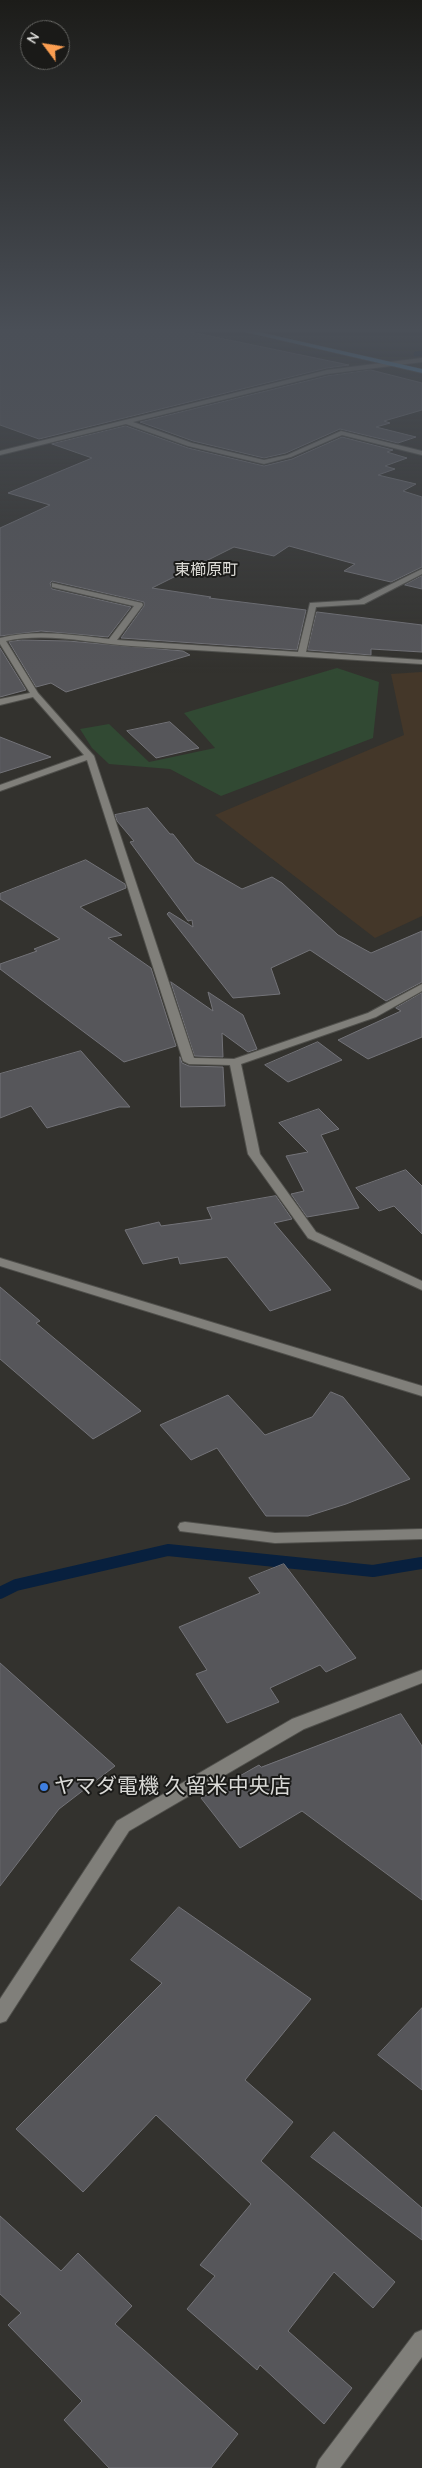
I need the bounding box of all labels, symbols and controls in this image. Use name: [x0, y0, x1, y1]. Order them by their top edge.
north arrow: [20, 20, 70, 70]
text: N: [23, 29, 43, 47]
district label: 東櫛原町: [174, 560, 238, 580]
place label: ヤマダ電機 久留米中央店: [54, 1774, 291, 1800]
marker: ヤマダ電機 久留米中央店: [38, 1781, 50, 1793]

